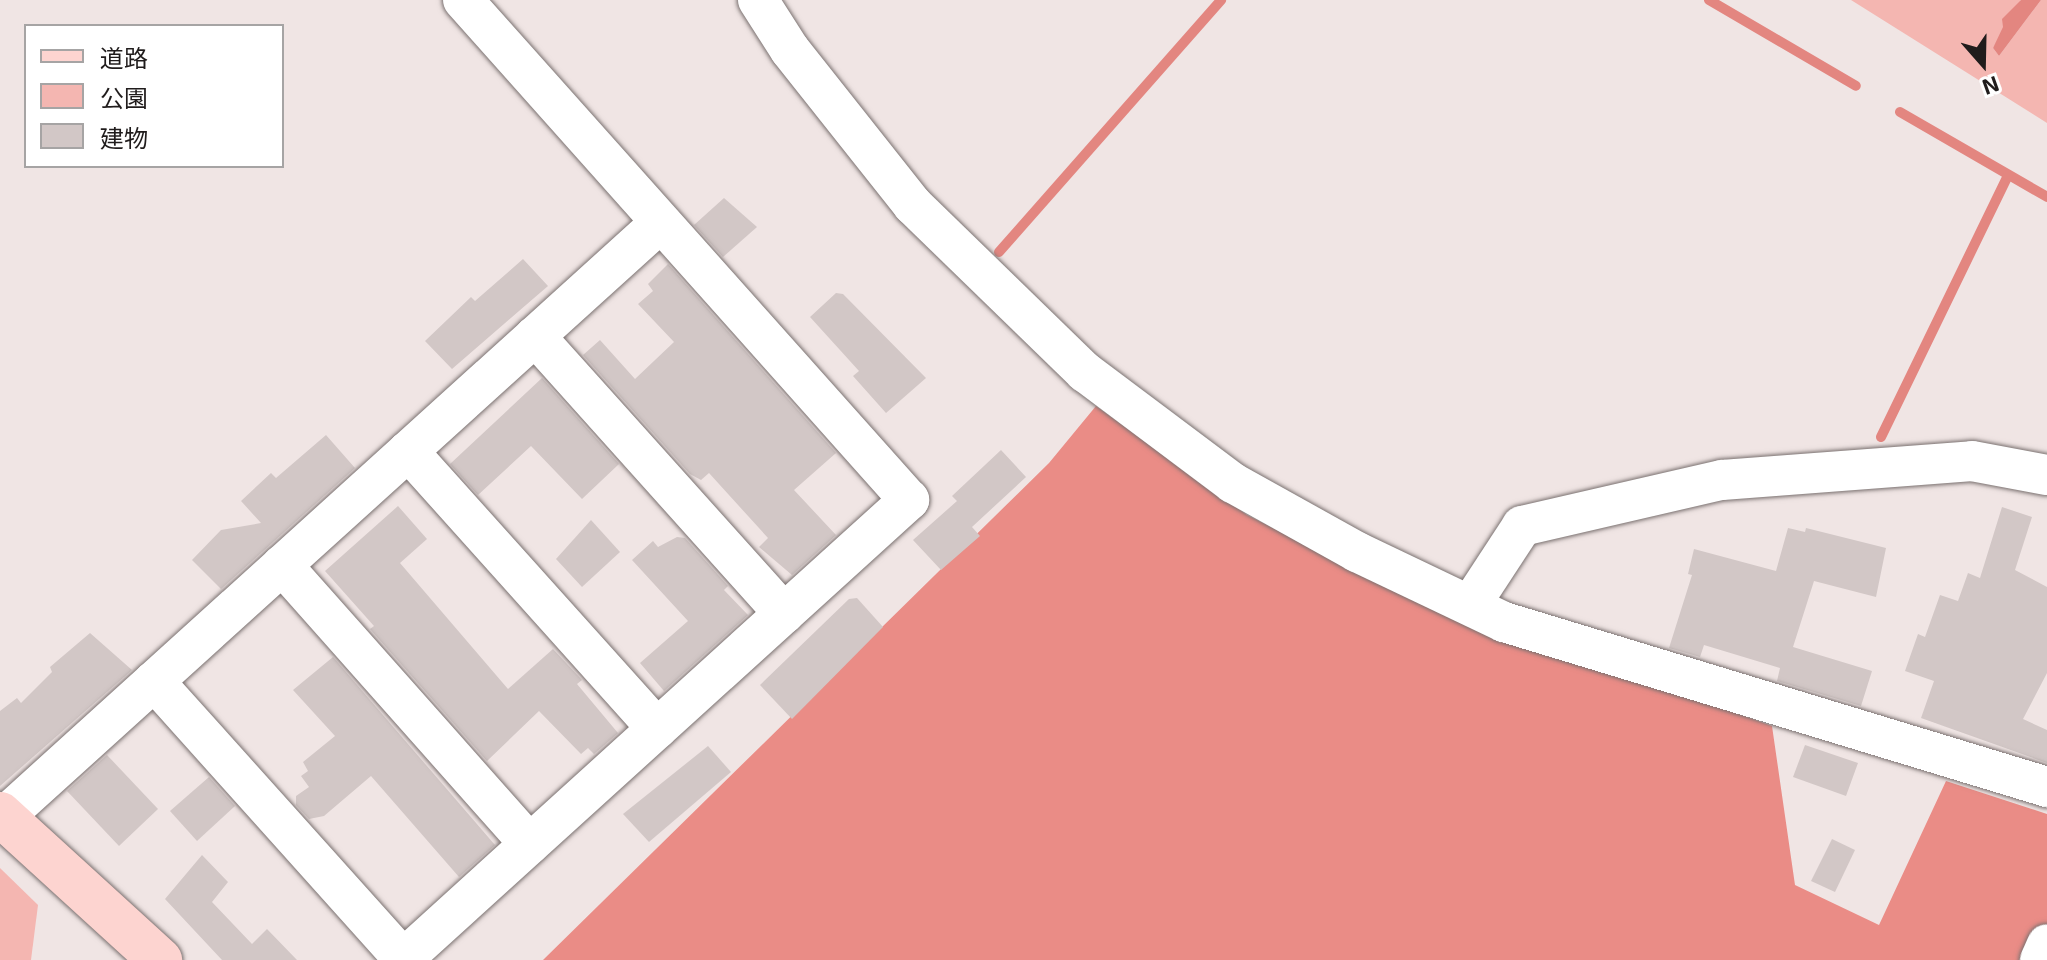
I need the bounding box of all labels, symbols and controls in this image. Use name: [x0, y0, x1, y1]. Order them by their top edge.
legend: [24, 24, 284, 168]
north arrow: [1943, 24, 2023, 104]
text: 道路: [100, 43, 148, 72]
text: N: [1979, 72, 2003, 101]
text: 公園: [100, 83, 148, 112]
text: 建物: [100, 123, 148, 152]

